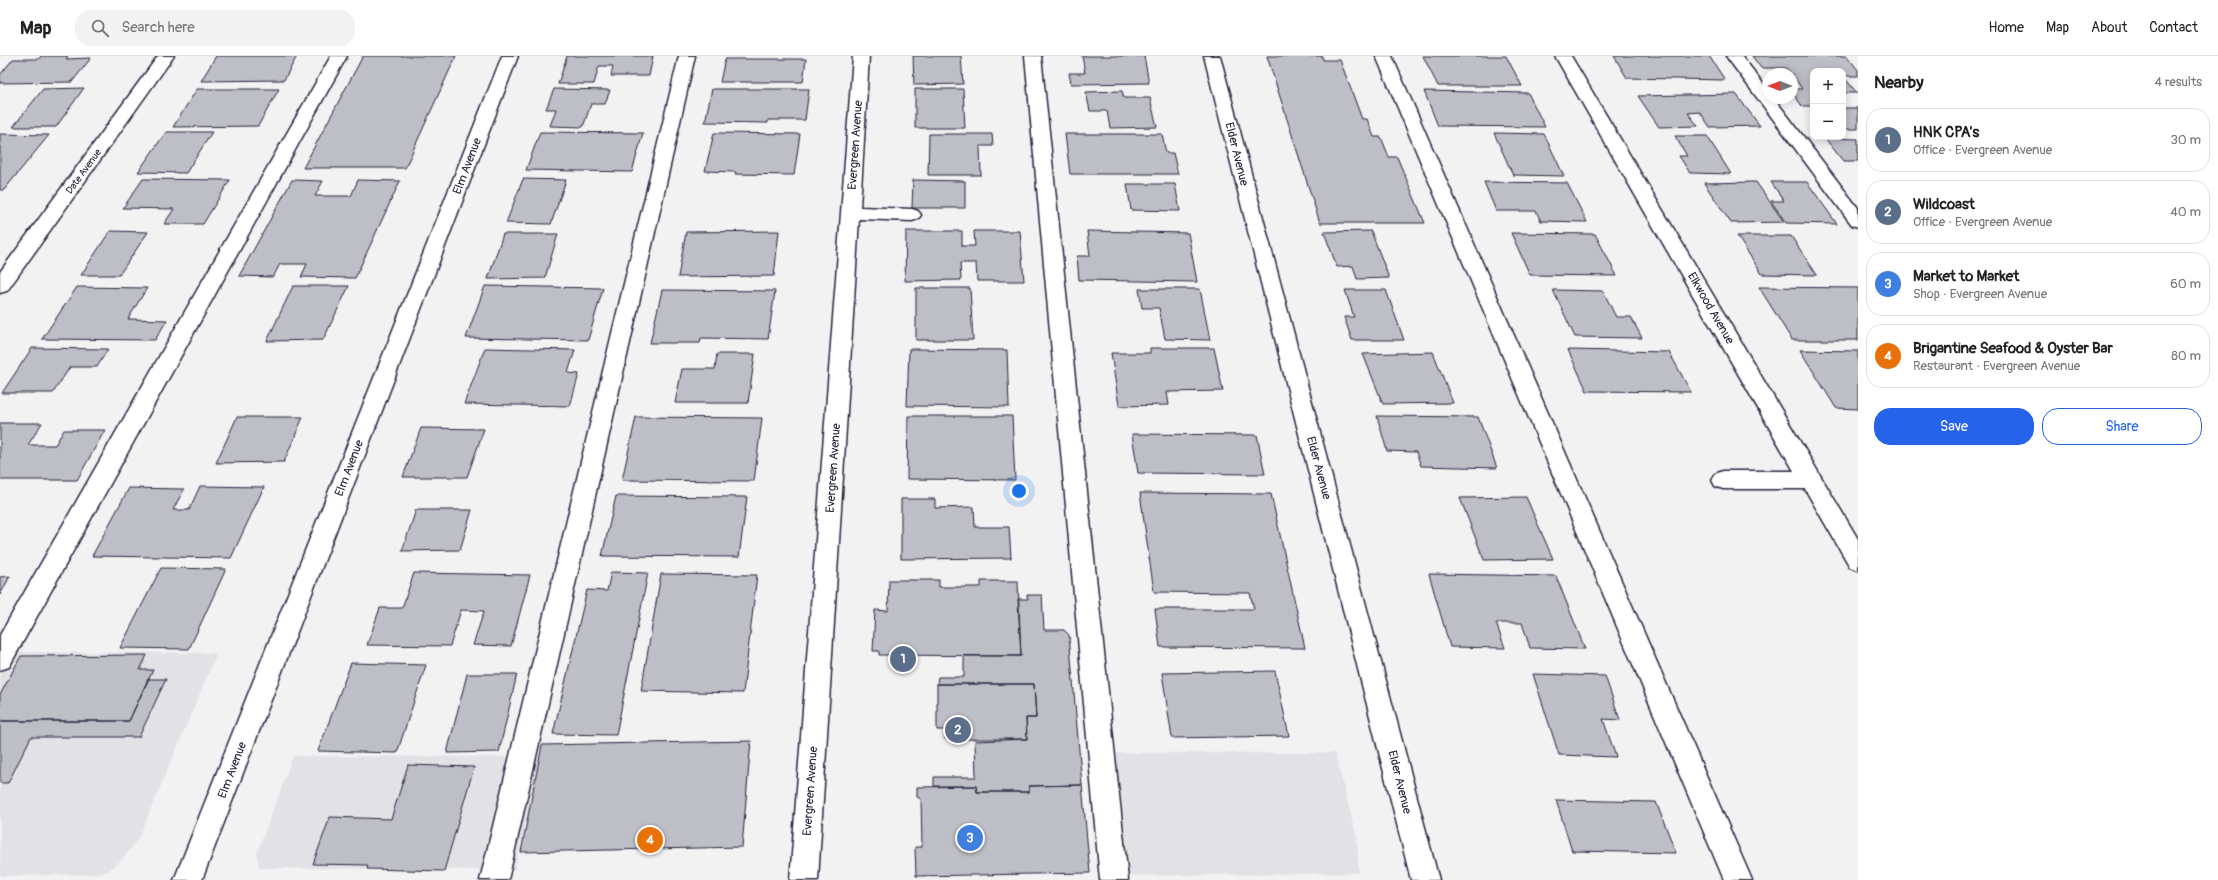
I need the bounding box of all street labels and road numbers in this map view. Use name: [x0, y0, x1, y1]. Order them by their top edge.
street label: Evergreen Avenue: [845, 100, 866, 190]
street label: Elder Avenue: [1221, 121, 1252, 187]
street label: Elm Avenue: [450, 136, 485, 197]
street label: Date Avenue: [64, 147, 104, 196]
street label: Elkwood Avenue: [1684, 270, 1737, 347]
street label: Evergreen Avenue: [823, 423, 844, 513]
street label: Elder Avenue: [1303, 435, 1334, 501]
street label: Elm Avenue: [332, 438, 367, 499]
street label: Elm Avenue: [215, 740, 250, 801]
street label: Evergreen Avenue: [800, 746, 821, 836]
street label: Elder Avenue: [1384, 749, 1415, 815]

